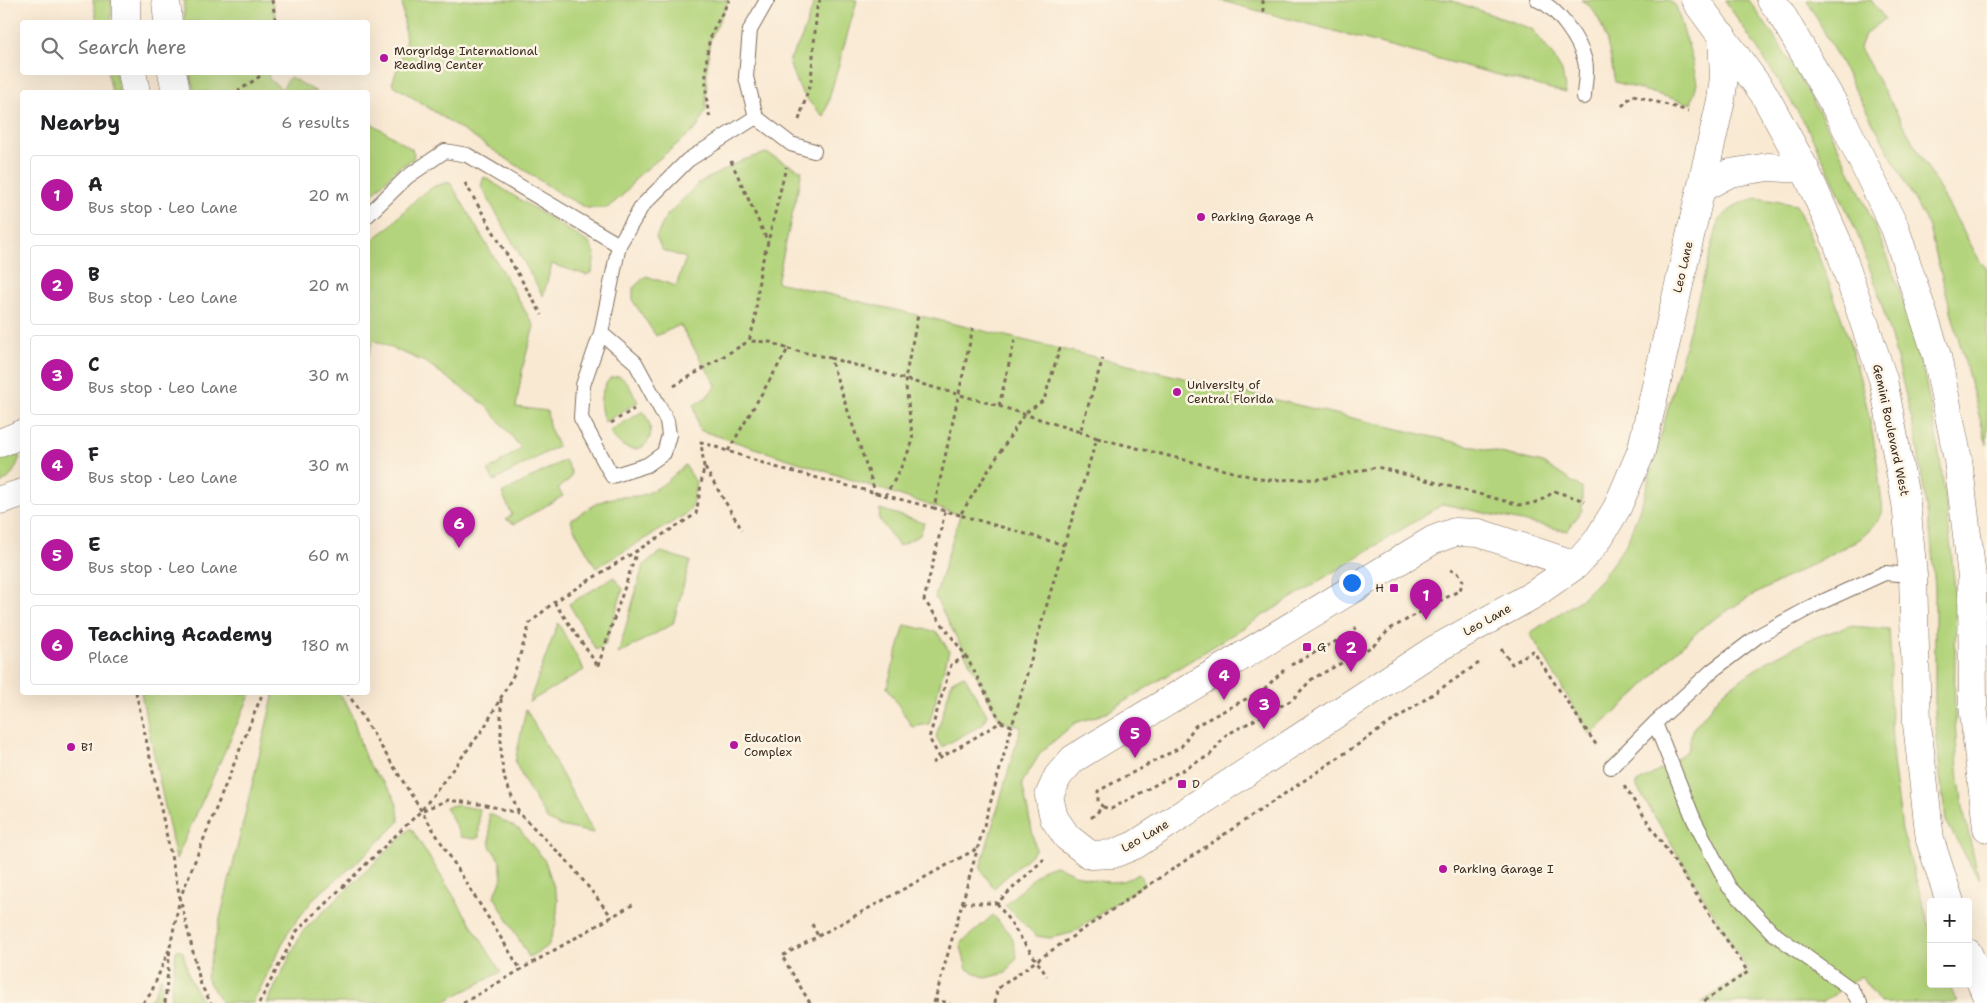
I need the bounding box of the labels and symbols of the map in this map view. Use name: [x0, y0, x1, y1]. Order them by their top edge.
place label: Morgridge International Reading Center: [394, 43, 538, 73]
marker: Morgridge International Reading Center: [378, 52, 390, 64]
place label: Parking Garage A: [1211, 209, 1314, 225]
marker: Parking Garage A: [1195, 211, 1207, 223]
street label: Leo Lane: [1669, 240, 1697, 294]
street label: Gemini Boulevard West: [1869, 363, 1913, 497]
place label: University of Central Florida: [1187, 377, 1274, 407]
marker: University of Central Florida: [1171, 386, 1183, 398]
pin: 6: [443, 507, 475, 548]
your location: [1339, 570, 1365, 596]
pin: 1: [1410, 579, 1442, 620]
place label: H: [1375, 580, 1384, 596]
marker: H: [1388, 582, 1400, 594]
street label: Leo Lane: [1460, 600, 1514, 640]
pin: 2: [1335, 631, 1367, 672]
place label: G: [1317, 639, 1326, 655]
marker: G: [1301, 641, 1313, 653]
pin: 4: [1208, 659, 1240, 700]
pin: 3: [1248, 688, 1280, 729]
pin: 5: [1119, 717, 1151, 758]
place label: Education Complex: [744, 730, 801, 760]
place label: B1: [81, 739, 93, 755]
marker: Education Complex: [728, 739, 740, 751]
marker: B1: [65, 741, 77, 753]
place label: D: [1192, 776, 1200, 792]
marker: D: [1176, 778, 1188, 790]
street label: Leo Lane: [1118, 816, 1172, 856]
place label: Parking Garage I: [1453, 861, 1554, 877]
marker: Parking Garage I: [1437, 863, 1449, 875]

